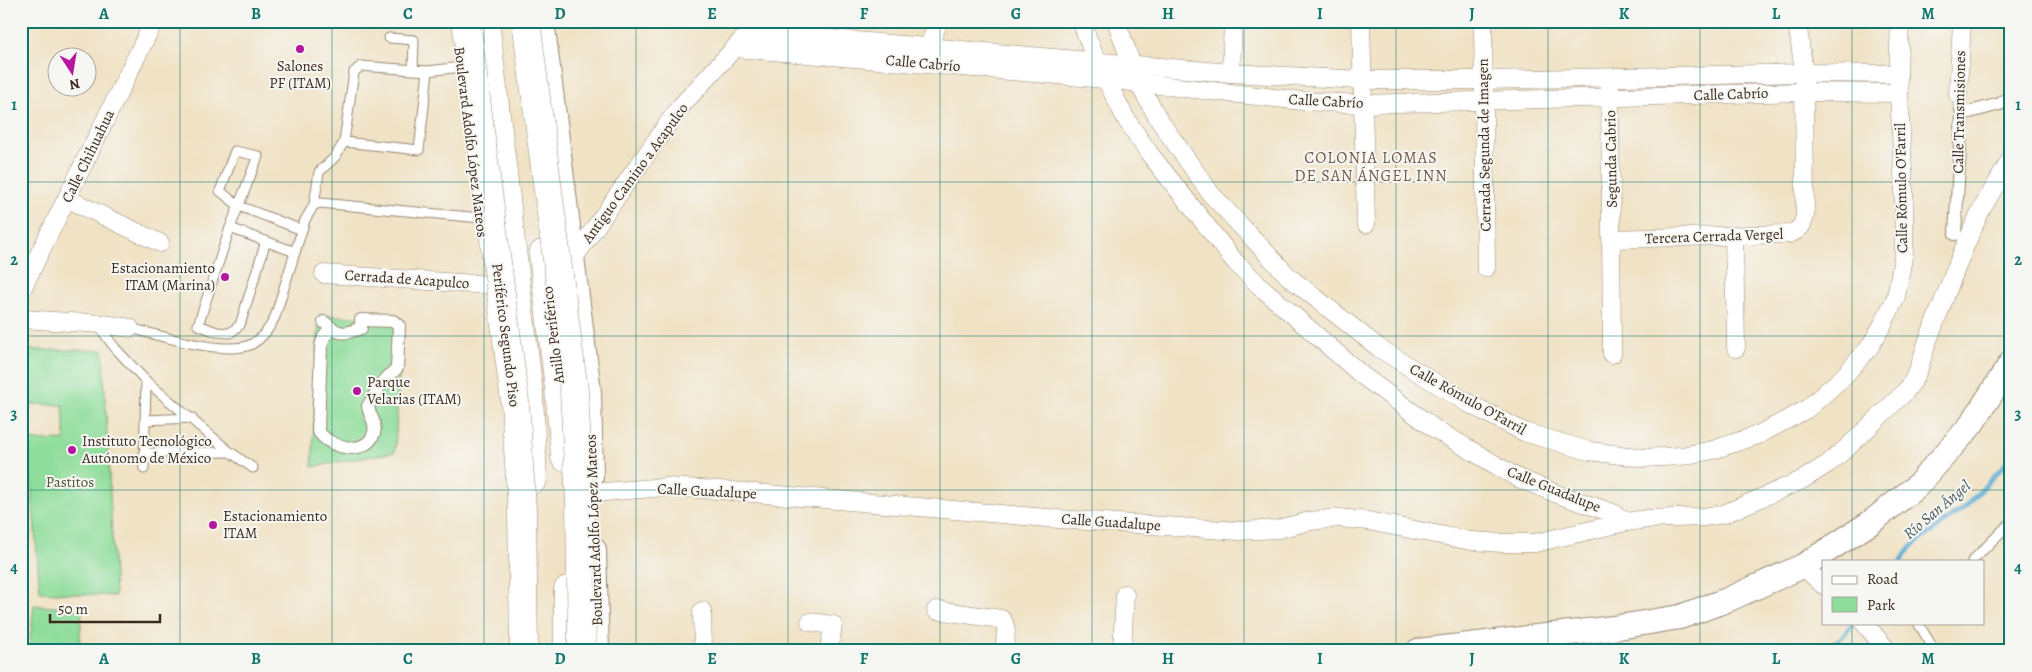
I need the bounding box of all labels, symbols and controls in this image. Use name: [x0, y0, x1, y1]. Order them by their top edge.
text: A: [98, 3, 110, 25]
text: B: [251, 3, 261, 25]
text: C: [403, 3, 413, 25]
text: D: [554, 3, 566, 25]
text: E: [707, 3, 717, 25]
text: F: [860, 3, 869, 25]
text: G: [1011, 3, 1021, 25]
text: H: [1162, 3, 1174, 25]
text: I: [1317, 3, 1323, 25]
text: J: [1469, 3, 1475, 25]
text: K: [1619, 3, 1630, 25]
text: L: [1772, 3, 1781, 25]
text: M: [1921, 3, 1935, 25]
marker: Salones PF (ITAM): [294, 43, 306, 55]
street label: Boulevard Adolfo López Mateos: [449, 46, 493, 238]
north arrow: [48, 48, 98, 98]
street label: Calle Cabrío: [885, 50, 961, 76]
street label: Calle Transmisiones: [1948, 50, 1970, 174]
place label: Salones PF (ITAM): [269, 56, 331, 93]
street label: Cerrada Segunda de Imagen: [1472, 58, 1496, 232]
text: N: [68, 74, 82, 95]
street label: Calle Cabrío: [1693, 83, 1769, 105]
street label: Calle Cabrío: [1288, 89, 1364, 113]
text: 1: [11, 94, 17, 116]
text: 1: [2015, 94, 2021, 116]
street label: Antiguo Camino a Acapulco: [577, 99, 693, 248]
street label: Calle Chihuahua: [57, 106, 119, 206]
street label: Segunda Cabrio: [1600, 110, 1622, 208]
street label: Calle Rómulo O'Farril: [1890, 122, 1912, 253]
district label: COLONIA LOMAS DE SAN ÁNGEL INN: [1294, 147, 1448, 187]
street label: Tercera Cerrada Vergel: [1644, 224, 1784, 248]
text: 2: [10, 249, 18, 271]
text: 2: [2014, 249, 2022, 271]
place label: Estacionamiento ITAM (Marina): [111, 258, 215, 295]
street label: Periférico Segundo Piso: [487, 262, 525, 408]
street label: Cerrada de Acapulco: [344, 265, 470, 293]
marker: Estacionamiento ITAM (Marina): [219, 271, 231, 283]
street label: Anillo Periférico: [537, 285, 569, 386]
street label: Calle Rómulo O'Farril: [1406, 359, 1530, 439]
place label: Parque Velarias (ITAM): [366, 372, 461, 409]
marker: Parque Velarias (ITAM): [351, 385, 363, 397]
text: 3: [11, 403, 18, 425]
text: 3: [2015, 403, 2022, 425]
place label: Instituto Tecnológico Autónomo de México: [81, 431, 212, 468]
street label: Boulevard Adolfo López Mateos: [581, 434, 607, 626]
marker: Instituto Tecnológico Autónomo de México: [66, 444, 78, 456]
street label: Calle Guadalupe: [1504, 461, 1604, 517]
park label: Pastitos: [46, 472, 94, 492]
water label: Río San Ángel: [1899, 475, 1975, 545]
street label: Calle Guadalupe: [657, 478, 758, 504]
place label: Estacionamiento ITAM: [223, 506, 327, 543]
street label: Calle Guadalupe: [1061, 509, 1162, 535]
marker: Estacionamiento ITAM: [207, 519, 219, 531]
text: 4: [10, 557, 18, 579]
text: 4: [2014, 557, 2022, 579]
legend: [1822, 560, 1984, 624]
text: Road: [1867, 569, 1899, 589]
scale bar: [50, 592, 160, 624]
text: Park: [1867, 595, 1896, 615]
text: 50 m: [58, 599, 88, 619]
text: A: [98, 648, 110, 670]
text: B: [251, 648, 261, 670]
text: C: [403, 648, 413, 670]
text: D: [554, 648, 566, 670]
text: E: [707, 648, 717, 670]
text: F: [860, 648, 869, 670]
text: G: [1011, 648, 1021, 670]
text: H: [1162, 648, 1174, 670]
text: I: [1317, 648, 1323, 670]
text: J: [1469, 648, 1475, 670]
text: K: [1619, 648, 1630, 670]
text: L: [1772, 648, 1781, 670]
text: M: [1921, 648, 1935, 670]

